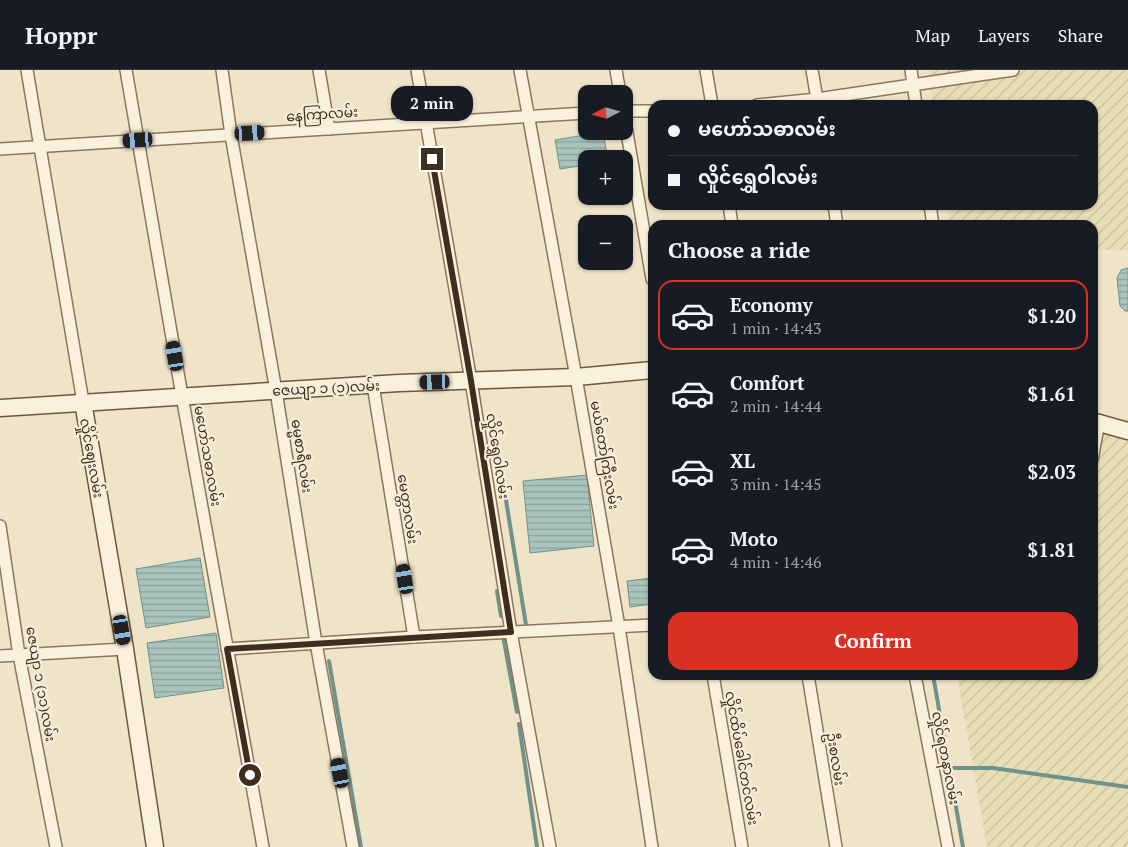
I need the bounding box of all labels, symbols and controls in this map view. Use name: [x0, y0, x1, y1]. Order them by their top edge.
text: Hoppr: [25, 19, 97, 51]
text: Map: [915, 23, 950, 47]
text: Layers: [978, 23, 1030, 47]
text: Share: [1058, 23, 1103, 47]
north arrow: [578, 85, 632, 140]
map controls: [578, 85, 633, 270]
callout: 2 min: [391, 87, 473, 122]
text: 2 min: [410, 92, 454, 114]
street label: နေကြာလမ်း: [285, 102, 359, 128]
text: မဟော်သဓာလမ်း: [698, 116, 836, 141]
car: [234, 125, 265, 141]
car: [122, 131, 153, 149]
route end: [421, 148, 443, 170]
button: +: [578, 150, 633, 205]
text: လှိုင်ရွှေဝါလမ်း: [698, 164, 818, 189]
button: −: [578, 215, 633, 270]
text: Choose a ride: [668, 235, 810, 264]
text: Economy: [730, 292, 813, 317]
icon: car: [670, 293, 715, 338]
text: $1.20: [1027, 303, 1076, 328]
text: 1 min · 14:43: [730, 317, 822, 339]
car: [165, 340, 184, 372]
text: Comfort: [730, 370, 805, 395]
icon: car: [670, 371, 715, 416]
car: [419, 374, 450, 390]
street label: ဇေယျာ ၁ (၁)လမ်း: [272, 375, 380, 403]
text: $1.61: [1027, 381, 1076, 406]
text: 2 min · 14:44: [730, 395, 822, 417]
street label: မယ်တော်ကြီးလမ်း: [584, 399, 624, 511]
street label: မဟော်သဓာလမ်း: [190, 404, 227, 508]
street label: လှိုင်ရွှေဝါလမ်း: [479, 412, 515, 501]
street label: လှိုင်ဈေးလမ်း: [73, 417, 109, 500]
street label: ဓမ္မစာရီလမ်း: [284, 418, 318, 495]
text: XL: [730, 448, 755, 473]
icon: car: [670, 449, 715, 494]
text: $2.03: [1027, 459, 1076, 484]
street label: မေတ္တာလမ်း: [391, 473, 423, 546]
text: 3 min · 14:45: [730, 473, 822, 495]
text: Moto: [730, 526, 778, 551]
icon: car: [670, 527, 715, 572]
text: $1.81: [1027, 537, 1076, 562]
text: 4 min · 14:46: [730, 551, 822, 573]
car: [395, 563, 414, 595]
button: Confirm: [668, 612, 1078, 670]
car: [112, 614, 131, 646]
street label: ဇေယျာ ၁ (၁၁)လမ်း: [19, 625, 61, 744]
street label: လှိုင်ထိပ်ခေါင်တင်လမ်း: [718, 689, 764, 827]
street label: လှိုင်ရတနာလမ်း: [925, 710, 965, 807]
street label: ဦးစလမ်း: [820, 731, 850, 787]
car: [329, 757, 350, 789]
route start: [239, 764, 261, 786]

